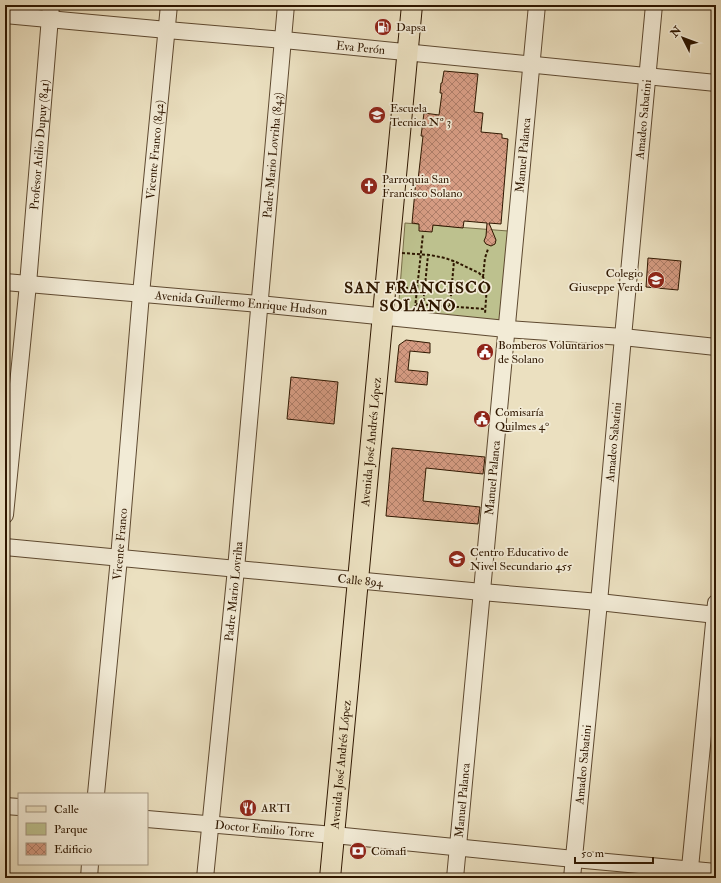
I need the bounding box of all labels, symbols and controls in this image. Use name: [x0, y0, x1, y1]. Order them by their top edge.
fuel station icon: Dapsa: [373, 17, 393, 37]
north arrow: [663, 18, 703, 58]
place label: Dapsa: [396, 20, 427, 35]
text: N: [667, 23, 685, 40]
street label: Eva Perón: [335, 38, 386, 58]
street label: Profesor Atilio Dupuy (841): [27, 79, 53, 211]
street label: Amadeo Sabatini: [633, 79, 655, 161]
street label: Padre Mario Lovriha (843): [260, 92, 286, 219]
street label: Vicente Franco (842): [143, 99, 168, 200]
place label: Escuela Tecnica Nº 3: [390, 101, 451, 130]
school or university icon: Escuela Tecnica Nº 3: [367, 105, 387, 125]
street label: Manuel Palanca: [512, 116, 534, 193]
place label: Parroquia San Francisco Solano: [382, 172, 463, 201]
church icon: Parroquia San Francisco Solano: [359, 176, 379, 196]
place label: Colegio Giuseppe Verdi: [569, 266, 643, 295]
school or university icon: Colegio Giuseppe Verdi: [646, 270, 666, 290]
district label: SAN FRANCISCO SOLANO: [344, 278, 492, 316]
street label: Avenida Guillermo Enrique Hudson: [153, 288, 328, 319]
place label: Bomberos Voluntarios de Solano: [498, 338, 604, 367]
public building icon: Bomberos Voluntarios de Solano: [475, 342, 495, 362]
street label: Avenida José Andrés López: [358, 377, 385, 508]
street label: Amadeo Sabatini: [603, 401, 625, 484]
place label: Comisaría Quilmes 4°: [495, 405, 549, 434]
public building icon: Comisaría Quilmes 4°: [472, 409, 492, 429]
street label: Manuel Palanca: [482, 439, 504, 516]
street label: Vicente Franco: [110, 507, 131, 581]
street label: Padre Mario Lovriha: [222, 540, 247, 642]
place label: Centro Educativo de Nivel Secundario 455: [470, 545, 573, 574]
school or university icon: Centro Educativo de Nivel Secundario 455: [447, 549, 467, 569]
street label: Calle 894: [337, 571, 384, 591]
street label: Avenida José Andrés López: [328, 699, 355, 831]
street label: Amadeo Sabatini: [572, 724, 595, 806]
street label: Manuel Palanca: [452, 761, 474, 838]
legend: [18, 793, 148, 865]
restaurant icon: ARTI: [238, 798, 258, 818]
place label: ARTI: [260, 801, 291, 816]
text: Calle: [54, 802, 79, 817]
street label: Doctor Emilio Torre: [214, 818, 315, 841]
text: Parque: [54, 822, 88, 837]
scale bar: [575, 839, 653, 865]
bank icon: Comafi: [348, 841, 368, 861]
text: Edificio: [54, 842, 92, 857]
place label: Comafi: [371, 844, 407, 859]
text: 50 m: [581, 846, 605, 861]

